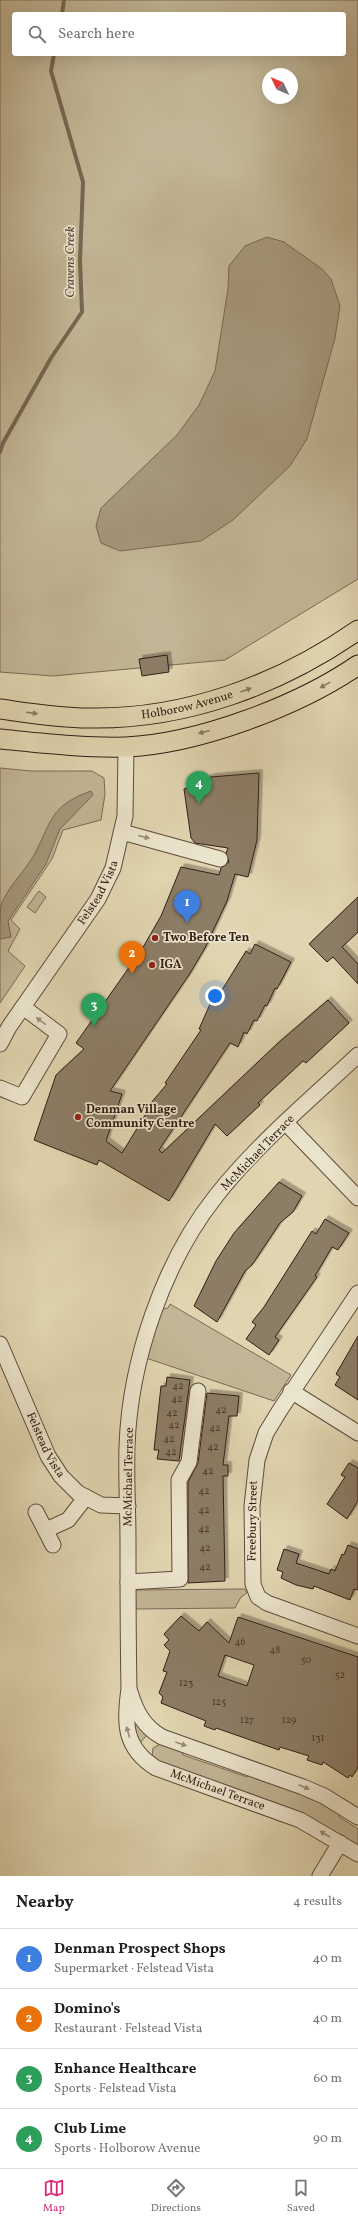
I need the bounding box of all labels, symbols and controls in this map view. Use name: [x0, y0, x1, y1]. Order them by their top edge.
search box: [12, 12, 346, 56]
icon: search: [26, 23, 48, 45]
text: Search here: [58, 24, 135, 45]
north arrow: [262, 68, 298, 104]
water label: Cravens Creek: [62, 226, 80, 298]
one-way arrow: [319, 682, 330, 688]
street label: Holborow Avenue: [140, 687, 236, 723]
one-way arrow: [240, 687, 252, 693]
one-way arrow: [26, 710, 38, 716]
one-way arrow: [198, 729, 210, 735]
pin: 4: [186, 771, 212, 804]
one-way arrow: [138, 835, 150, 841]
street label: Felstead Vista: [74, 859, 122, 928]
pin: 1: [174, 890, 200, 923]
place label: Two Before Ten: [163, 930, 249, 946]
marker: Two Before Ten: [150, 933, 160, 943]
pin: 2: [119, 941, 145, 974]
place label: IGA: [160, 957, 182, 973]
marker: IGA: [147, 960, 157, 970]
your location: [205, 986, 225, 1006]
pin: 3: [81, 993, 107, 1026]
one-way arrow: [36, 1017, 46, 1025]
place label: Denman Village Community Centre: [86, 1102, 194, 1132]
street label: McMichael Terrace: [218, 1111, 299, 1194]
marker: Denman Village Community Centre: [73, 1112, 83, 1122]
house number: 42: [172, 1379, 184, 1393]
house number: 42: [171, 1392, 183, 1406]
house number: 42: [215, 1403, 227, 1417]
house number: 42: [166, 1406, 178, 1420]
street label: Felstead Vista: [22, 1410, 68, 1481]
house number: 42: [168, 1418, 180, 1432]
house number: 42: [209, 1421, 221, 1435]
street label: McMichael Terrace: [120, 1427, 138, 1527]
house number: 42: [163, 1432, 175, 1446]
house number: 42: [207, 1440, 219, 1454]
house number: 42: [165, 1445, 177, 1459]
house number: 42: [202, 1464, 214, 1478]
street label: Freebury Street: [244, 1480, 262, 1562]
house number: 42: [198, 1484, 210, 1498]
house number: 42: [198, 1503, 210, 1517]
house number: 42: [198, 1522, 210, 1536]
house number: 42: [199, 1541, 211, 1555]
house number: 42: [199, 1560, 211, 1574]
house number: 46: [235, 1635, 245, 1649]
house number: 48: [270, 1643, 280, 1657]
house number: 50: [301, 1653, 311, 1667]
house number: 52: [335, 1668, 345, 1682]
house number: 123: [179, 1676, 193, 1690]
house number: 125: [212, 1695, 226, 1709]
house number: 127: [240, 1713, 254, 1727]
house number: 129: [282, 1713, 296, 1727]
one-way arrow: [125, 1726, 131, 1738]
house number: 131: [312, 1731, 325, 1745]
one-way arrow: [176, 1741, 188, 1747]
street label: McMichael Terrace: [168, 1766, 267, 1815]
one-way arrow: [298, 1784, 310, 1790]
one-way arrow: [319, 1830, 331, 1837]
text: Nearby: [16, 1891, 74, 1914]
text: 4 results: [293, 1893, 342, 1911]
text: Denman Prospect Shops: [54, 1939, 226, 1960]
text: 1: [26, 1950, 32, 1968]
text: 40 m: [313, 1950, 342, 1968]
text: Supermarket · Felstead Vista: [54, 1960, 214, 1978]
text: Domino's: [54, 1999, 120, 2020]
text: 2: [26, 2010, 32, 2028]
text: 40 m: [313, 2010, 342, 2028]
text: Restaurant · Felstead Vista: [54, 2020, 202, 2038]
text: Enhance Healthcare: [54, 2059, 196, 2080]
text: 3: [26, 2070, 32, 2088]
text: 60 m: [314, 2070, 342, 2088]
text: Sports · Felstead Vista: [54, 2080, 177, 2098]
text: Club Lime: [54, 2119, 126, 2140]
text: 4: [25, 2130, 33, 2148]
text: 90 m: [313, 2130, 342, 2148]
text: Sports · Holborow Avenue: [54, 2140, 200, 2158]
tab: Map: [43, 2177, 65, 2216]
tab: Directions: [151, 2177, 201, 2216]
tab: Saved: [287, 2177, 315, 2216]

